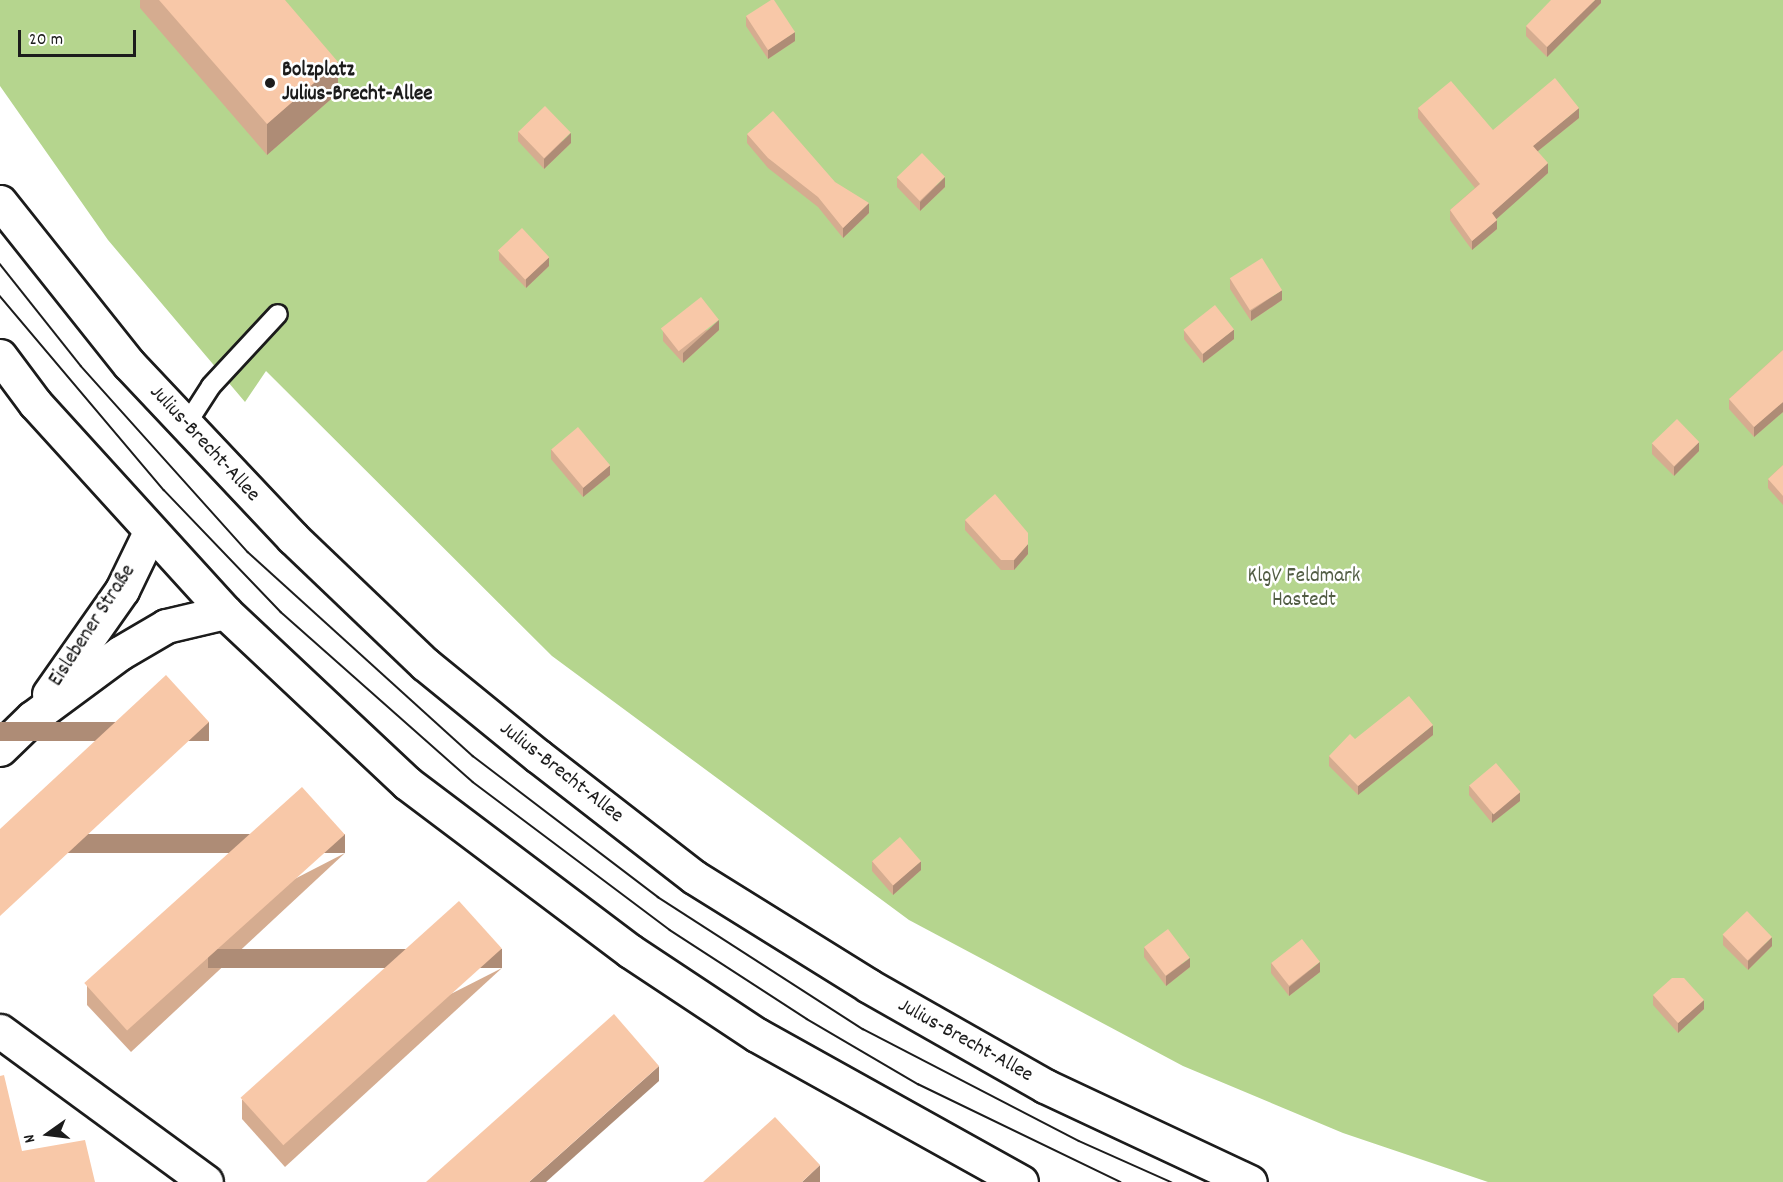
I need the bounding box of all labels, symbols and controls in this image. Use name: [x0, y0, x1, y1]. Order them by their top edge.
scale bar: [21, 18, 140, 56]
text: 20 m: [29, 28, 63, 53]
place label: Bolzplatz Julius-Brecht-Allee: [282, 58, 433, 108]
marker: Bolzplatz Julius-Brecht-Allee: [263, 76, 277, 90]
street label: Julius-Brecht-Allee: [143, 380, 265, 508]
street label: Eislebener Straße: [44, 560, 142, 692]
park label: KlgV Feldmark Hastedt: [1248, 564, 1360, 614]
street label: Julius-Brecht-Allee: [494, 717, 628, 829]
street label: Julius-Brecht-Allee: [893, 993, 1037, 1089]
north arrow: [18, 1104, 78, 1164]
text: N: [18, 1132, 42, 1145]

